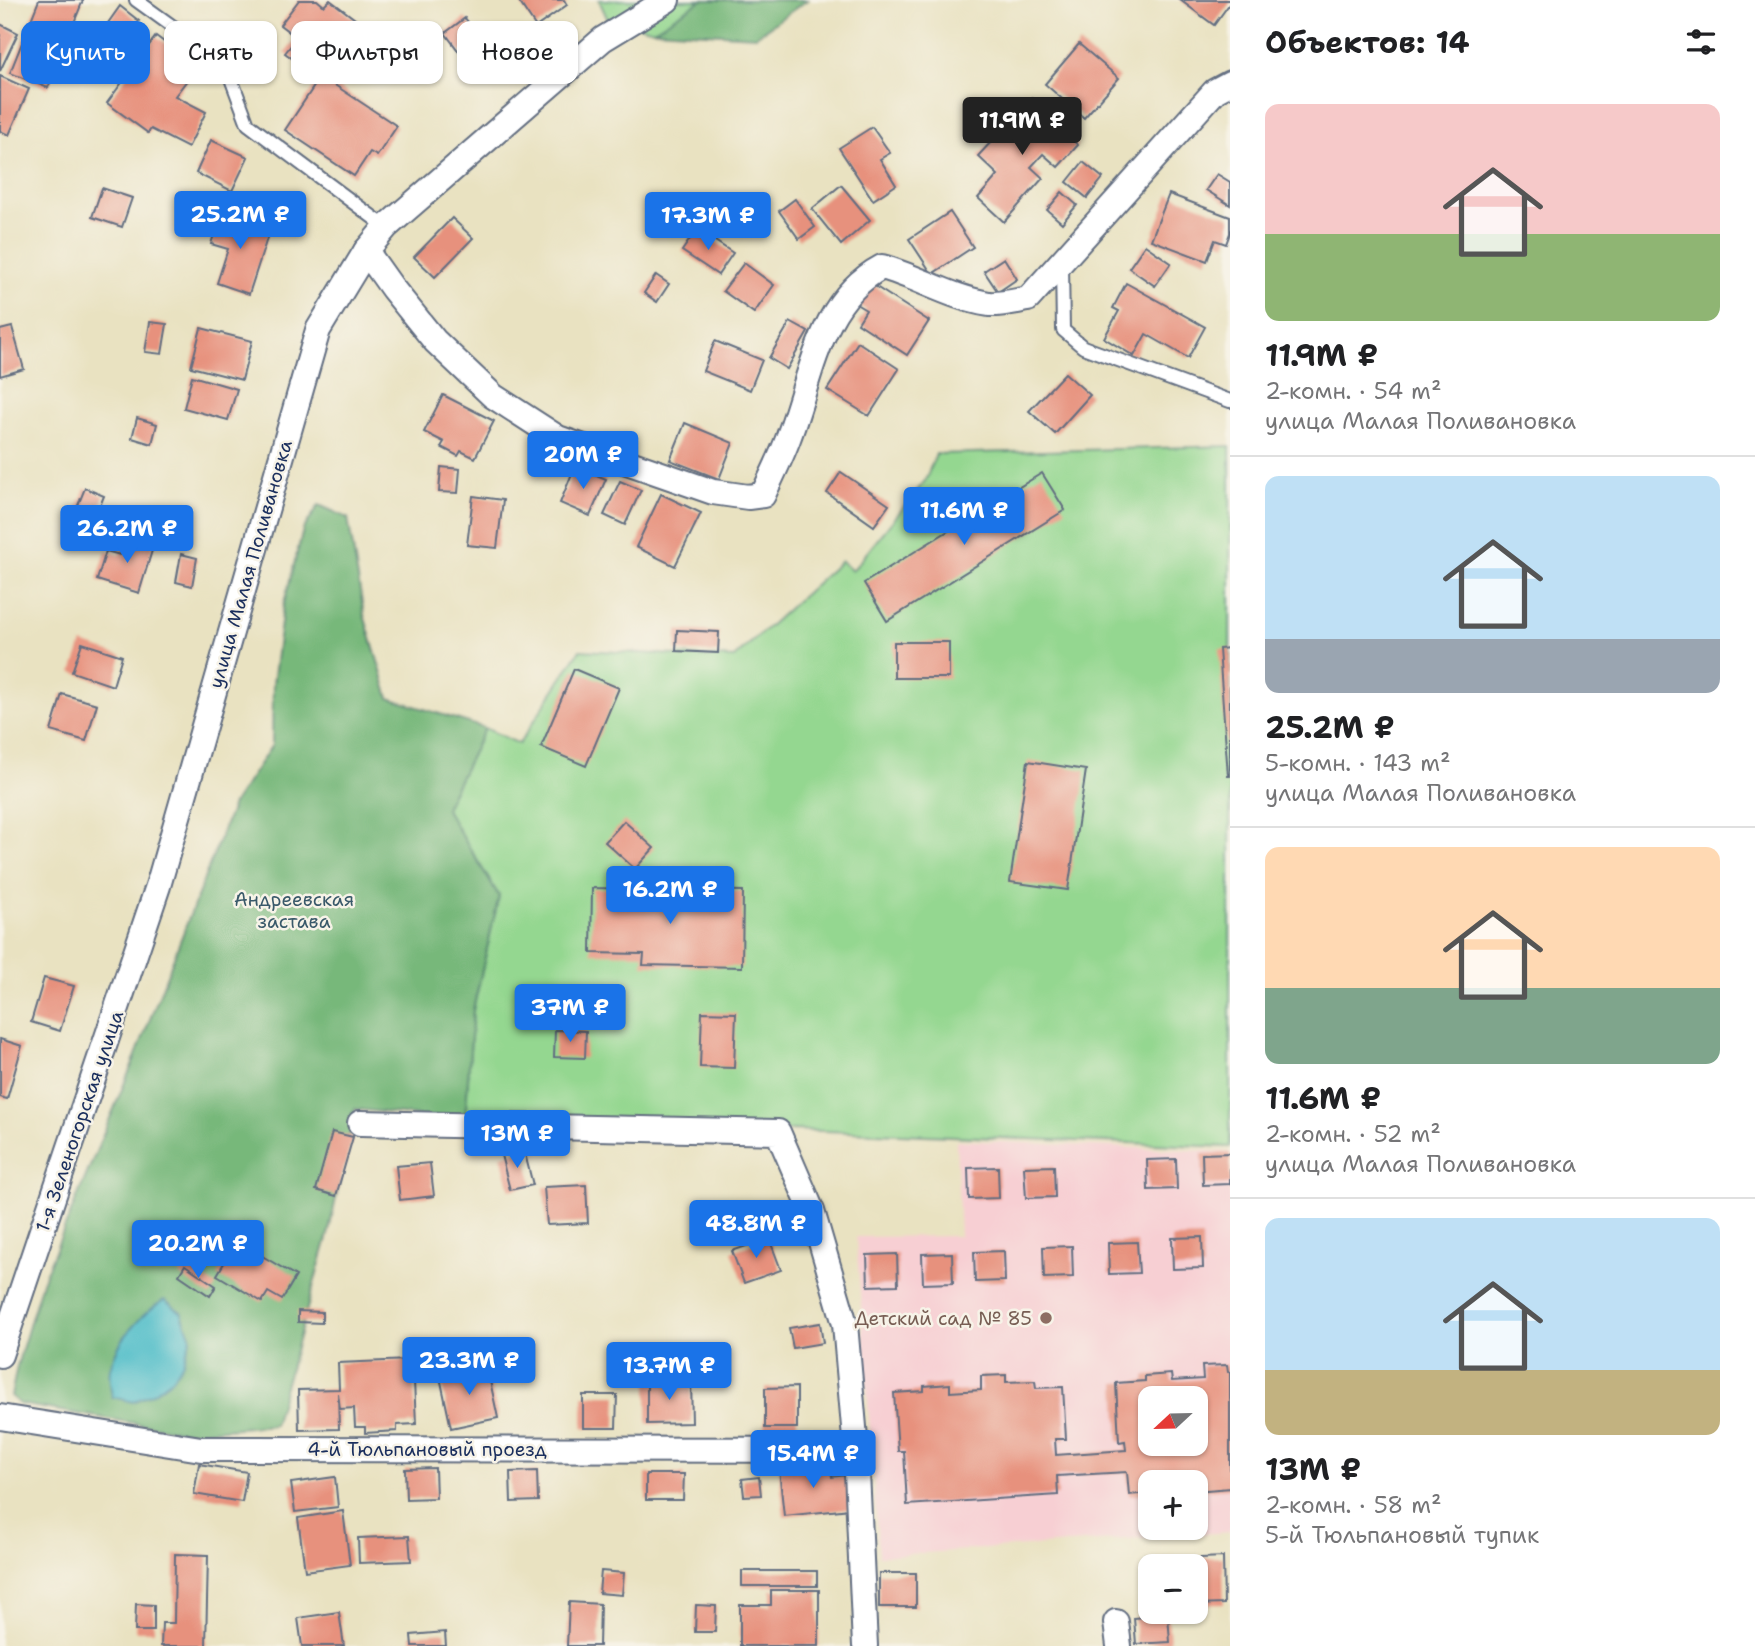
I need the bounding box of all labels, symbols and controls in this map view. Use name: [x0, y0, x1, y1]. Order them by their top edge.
chip: Купить: [21, 21, 150, 84]
chip: Снять: [164, 21, 277, 84]
chip: Фильтры: [291, 21, 443, 84]
chip: Новое: [457, 21, 578, 84]
text: Объектов: 14: [1265, 22, 1470, 63]
icon: filters: [1682, 23, 1720, 61]
pin: 11.9M ₽: [957, 97, 1087, 157]
text: 11.9M ₽: [979, 105, 1065, 135]
icon: home: [1430, 149, 1556, 275]
pin: 25.2M ₽: [175, 191, 305, 251]
pin: 17.3M ₽: [643, 192, 773, 252]
text: 25.2M ₽: [190, 199, 290, 229]
text: 17.3M ₽: [661, 200, 755, 230]
text: 11.9M ₽: [1265, 335, 1378, 376]
text: 2-комн. · 54 m²: [1265, 376, 1442, 406]
text: улица Малая Поливановка: [1265, 406, 1576, 436]
pin: 20M ₽: [534, 432, 632, 491]
street label: улица Малая Поливановка: [203, 437, 298, 691]
text: 20M ₽: [543, 439, 623, 469]
pin: 11.6M ₽: [899, 488, 1029, 547]
text: 11.6M ₽: [919, 495, 1009, 525]
pin: 26.2M ₽: [62, 505, 192, 565]
text: 26.2M ₽: [76, 513, 178, 543]
icon: home: [1430, 521, 1556, 647]
text: 25.2M ₽: [1265, 707, 1395, 748]
text: 5-комн. · 143 m²: [1265, 748, 1451, 778]
text: улица Малая Поливановка: [1265, 778, 1576, 808]
pin: 16.2M ₽: [605, 866, 735, 926]
text: 16.2M ₽: [622, 874, 718, 904]
park label: Андреевская застава: [234, 887, 354, 934]
icon: home: [1430, 892, 1556, 1018]
pin: 37M ₽: [521, 984, 619, 1044]
text: 37M ₽: [531, 992, 609, 1022]
street label: 1-я Зеленогорская улица: [30, 1007, 129, 1235]
text: 11.6M ₽: [1265, 1078, 1381, 1119]
pin: 13M ₽: [468, 1110, 566, 1170]
text: 13M ₽: [480, 1118, 554, 1148]
text: 2-комн. · 52 m²: [1265, 1119, 1441, 1149]
text: улица Малая Поливановка: [1265, 1149, 1576, 1179]
pin: 48.8M ₽: [691, 1200, 821, 1260]
text: 48.8M ₽: [705, 1208, 807, 1238]
pin: 20.2M ₽: [133, 1220, 263, 1280]
text: 20.2M ₽: [148, 1228, 248, 1258]
icon: home: [1430, 1263, 1556, 1389]
place label: Детский сад № 85: [855, 1306, 1032, 1331]
marker: Детский сад № 85: [1038, 1310, 1054, 1326]
pin: 23.3M ₽: [404, 1338, 534, 1397]
pin: 13.7M ₽: [604, 1342, 734, 1402]
text: 23.3M ₽: [418, 1345, 520, 1375]
text: 13.7M ₽: [622, 1350, 716, 1380]
north arrow: [1138, 1386, 1208, 1456]
map controls: [1138, 1386, 1208, 1624]
pin: 15.4M ₽: [748, 1430, 878, 1490]
street label: 4-й Тюльпановый проезд: [307, 1437, 547, 1462]
text: 15.4M ₽: [767, 1438, 859, 1468]
text: 13M ₽: [1265, 1449, 1361, 1490]
button: +: [1138, 1470, 1208, 1540]
text: 2-комн. · 58 m²: [1265, 1490, 1442, 1520]
text: 5-й Тюльпановый тупик: [1265, 1520, 1539, 1550]
button: −: [1138, 1554, 1208, 1624]

